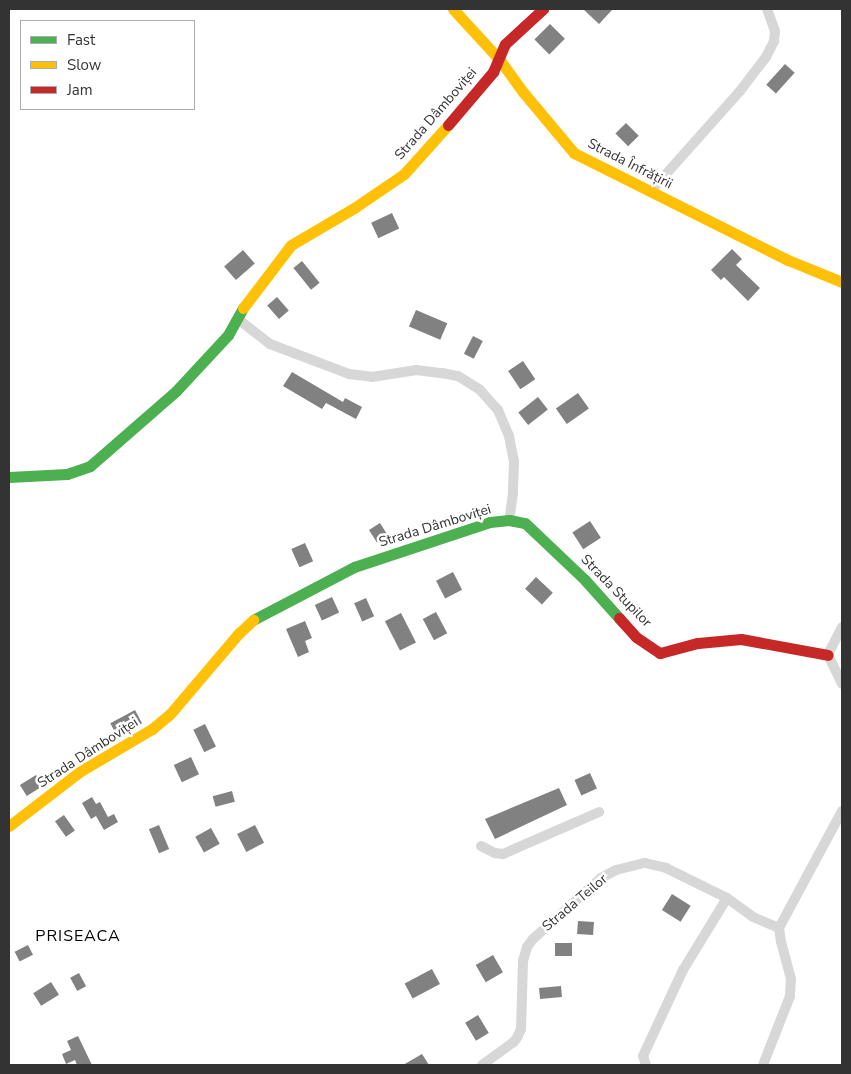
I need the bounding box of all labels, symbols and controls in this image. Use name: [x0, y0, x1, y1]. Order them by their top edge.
legend: [20, 20, 195, 110]
text: Fast: [67, 30, 95, 50]
text: Slow: [67, 55, 101, 75]
street label: Strada Dâmboviței: [391, 64, 481, 164]
text: Jam: [67, 80, 93, 100]
street label: Strada Înfrățirii: [585, 135, 675, 193]
street label: Strada Dâmboviței: [377, 501, 493, 551]
street label: Strada Stupilor: [577, 551, 655, 631]
street label: Strada Dâmboviței: [35, 714, 141, 792]
street label: Strada Teilor: [539, 871, 611, 935]
district label: PRISEACA: [34, 926, 122, 946]

